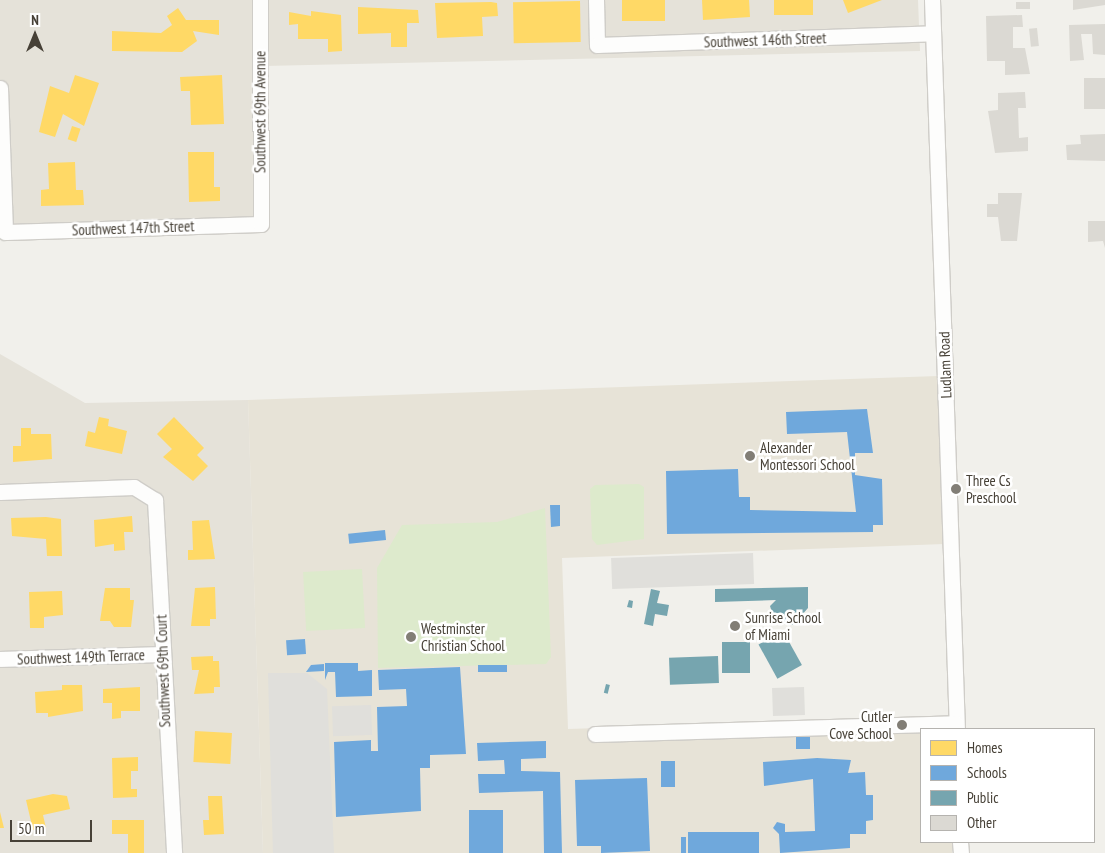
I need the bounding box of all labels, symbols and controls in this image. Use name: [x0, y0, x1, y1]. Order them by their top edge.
north arrow: [10, 10, 60, 60]
text: N: [31, 11, 39, 29]
street label: Southwest 146th Street: [703, 29, 827, 51]
street label: Southwest 69th Avenue: [251, 51, 269, 173]
street label: Southwest 147th Street: [71, 217, 195, 239]
street label: Ludlam Road: [935, 331, 955, 399]
place label: Alexander Montessori School: [760, 438, 855, 473]
marker: Alexander Montessori School: [744, 450, 756, 462]
place label: Three Cs Preschool: [966, 471, 1016, 506]
marker: Three Cs Preschool: [950, 483, 962, 495]
place label: Sunrise School of Miami: [745, 608, 821, 643]
street label: Southwest 69th Court: [152, 614, 174, 728]
place label: Westminster Christian School: [421, 619, 505, 654]
marker: Sunrise School of Miami: [729, 620, 741, 632]
marker: Westminster Christian School: [405, 631, 417, 643]
street label: Southwest 149th Terrace: [17, 646, 145, 668]
place label: Cutler Cove School: [829, 707, 892, 742]
marker: Cutler Cove School: [896, 719, 908, 731]
legend: [920, 728, 1095, 843]
text: Homes: [967, 738, 1003, 757]
text: Schools: [967, 763, 1007, 782]
text: Public: [967, 788, 998, 807]
scale bar: [12, 810, 95, 842]
text: Other: [967, 813, 996, 832]
text: 50 m: [18, 819, 44, 838]

